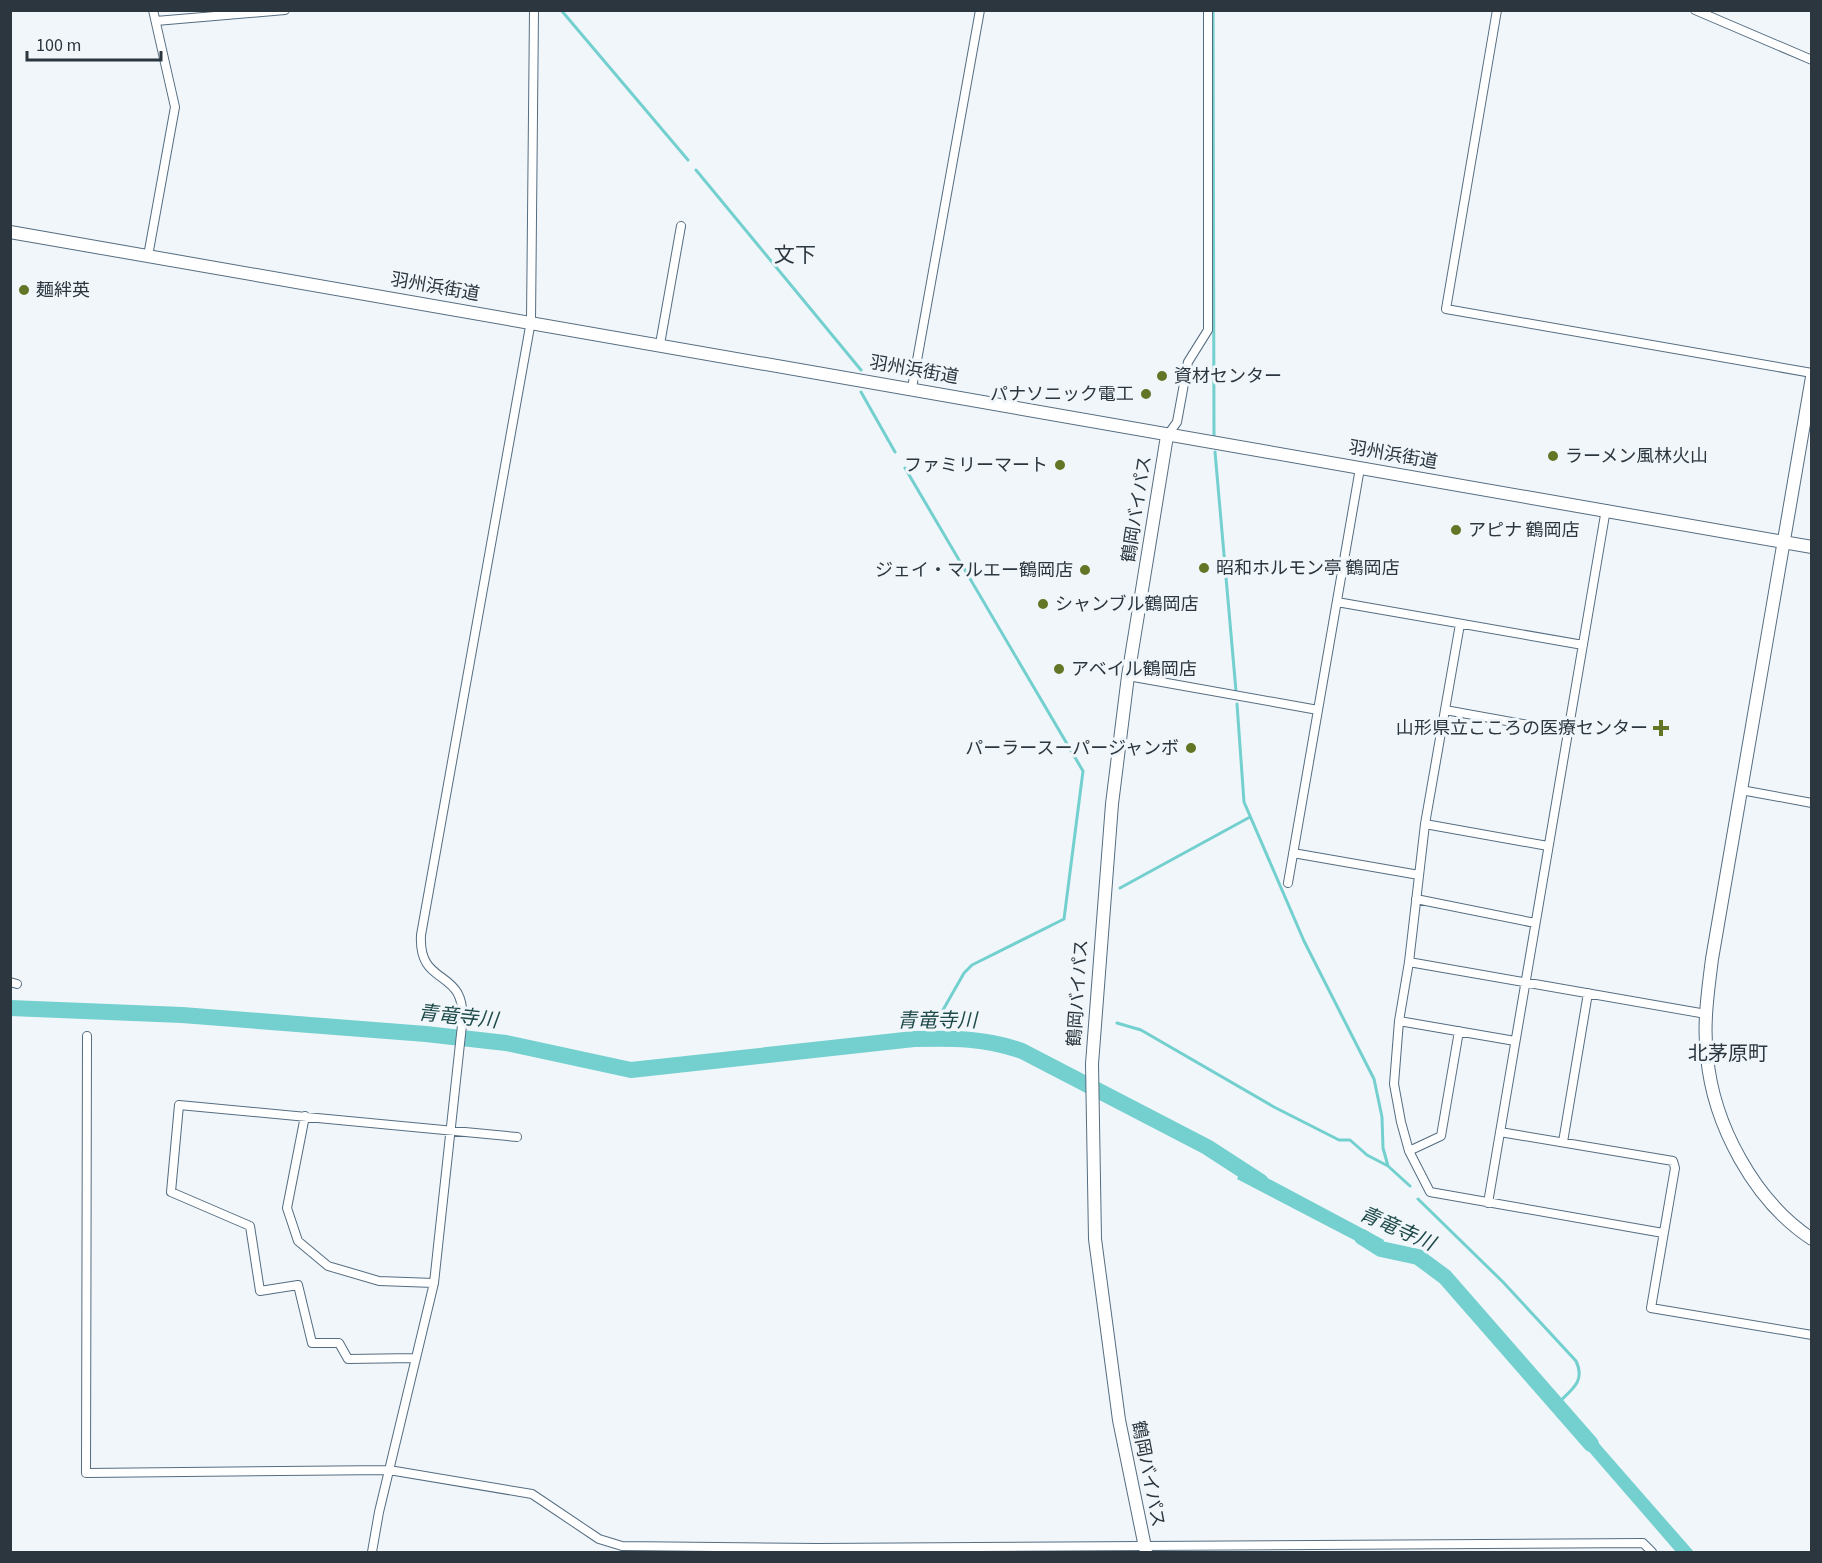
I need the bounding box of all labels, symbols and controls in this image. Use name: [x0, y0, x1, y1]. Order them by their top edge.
scale bar: [27, 24, 160, 62]
text: 100 m: [36, 33, 81, 58]
district label: 文下: [774, 240, 816, 270]
street label: 羽州浜街道: [389, 267, 481, 307]
place label: 麺絆英: [36, 278, 90, 303]
marker: 麺絆英: [17, 283, 31, 297]
street label: 羽州浜街道: [868, 350, 960, 390]
place label: 資材センター: [1174, 364, 1282, 389]
marker: 資材センター: [1155, 369, 1169, 383]
place label: パナソニック電工: [990, 382, 1134, 407]
marker: パナソニック電工: [1139, 387, 1153, 401]
street label: 羽州浜街道: [1347, 435, 1439, 475]
place label: ラーメン風林火山: [1565, 444, 1708, 469]
marker: ラーメン風林火山: [1546, 449, 1560, 463]
place label: ファミリーマート: [904, 453, 1048, 478]
street label: 鶴岡バイパス: [1116, 454, 1158, 564]
marker: ファミリーマート: [1053, 458, 1067, 472]
place label: アピナ 鶴岡店: [1468, 518, 1580, 543]
marker: アピナ 鶴岡店: [1449, 523, 1463, 537]
place label: 昭和ホルモン亭 鶴岡店: [1216, 556, 1400, 581]
place label: ジェイ・マルエー鶴岡店: [875, 558, 1073, 583]
marker: 昭和ホルモン亭 鶴岡店: [1197, 561, 1211, 575]
marker: ジェイ・マルエー鶴岡店: [1078, 563, 1092, 577]
place label: シャンブル鶴岡店: [1055, 592, 1198, 617]
marker: シャンブル鶴岡店: [1036, 597, 1050, 611]
place label: アベイル鶴岡店: [1071, 657, 1197, 682]
marker: アベイル鶴岡店: [1052, 662, 1066, 676]
place label: 山形県立こころの医療センター: [1396, 716, 1648, 741]
marker: 山形県立こころの医療センター: [1652, 719, 1670, 737]
place label: パーラースーパージャンボ: [965, 736, 1179, 761]
marker: パーラースーパージャンボ: [1184, 741, 1198, 755]
street label: 鶴岡バイパス: [1062, 938, 1094, 1048]
water label: 青竜寺川: [417, 999, 501, 1035]
water label: 青竜寺川: [897, 1007, 979, 1035]
district label: 北茅原町: [1688, 1040, 1768, 1068]
water label: 青竜寺川: [1355, 1200, 1441, 1259]
street label: 鶴岡バイパス: [1125, 1419, 1171, 1529]

